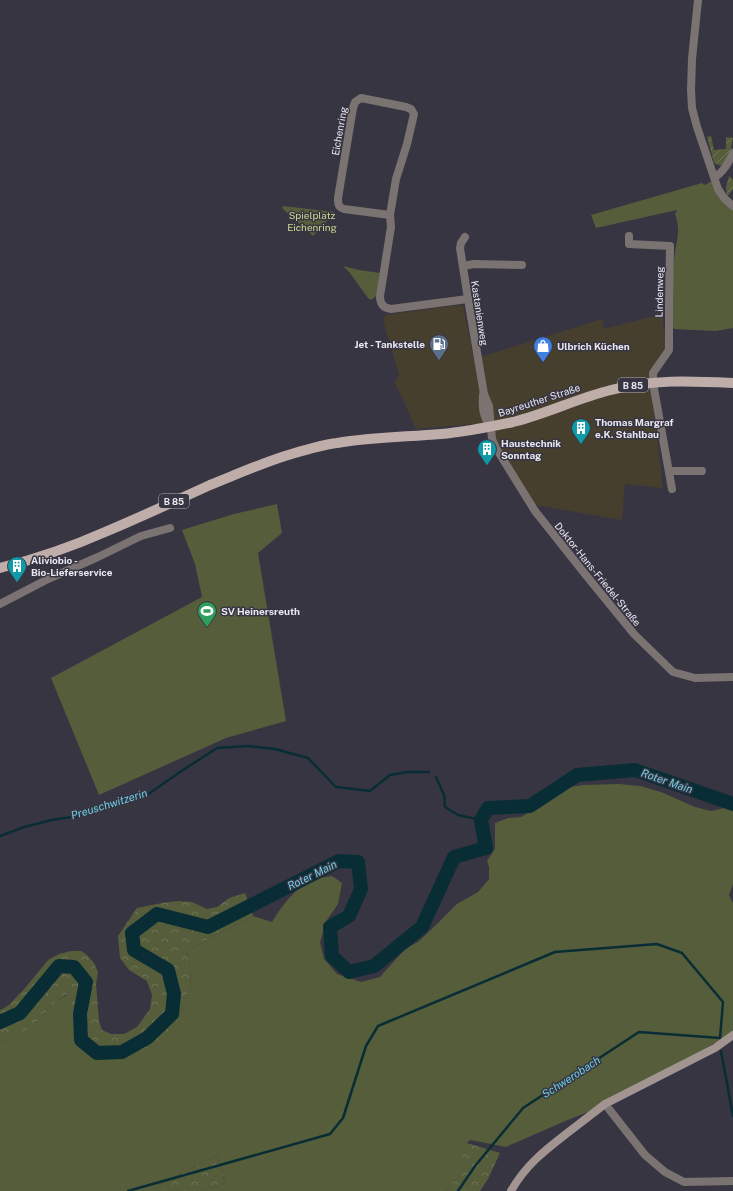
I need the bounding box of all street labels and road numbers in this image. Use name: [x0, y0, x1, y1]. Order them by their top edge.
street label: Eichenring: [329, 106, 349, 156]
street label: Lindenweg: [653, 266, 665, 318]
street label: Kastanienweg: [469, 280, 491, 346]
road number: B 85: [618, 378, 648, 392]
street label: Bayreuther Straße: [496, 381, 582, 419]
road number: B 85: [159, 494, 189, 508]
street label: Doktor-Hans-Friedel-Straße: [552, 520, 644, 629]

